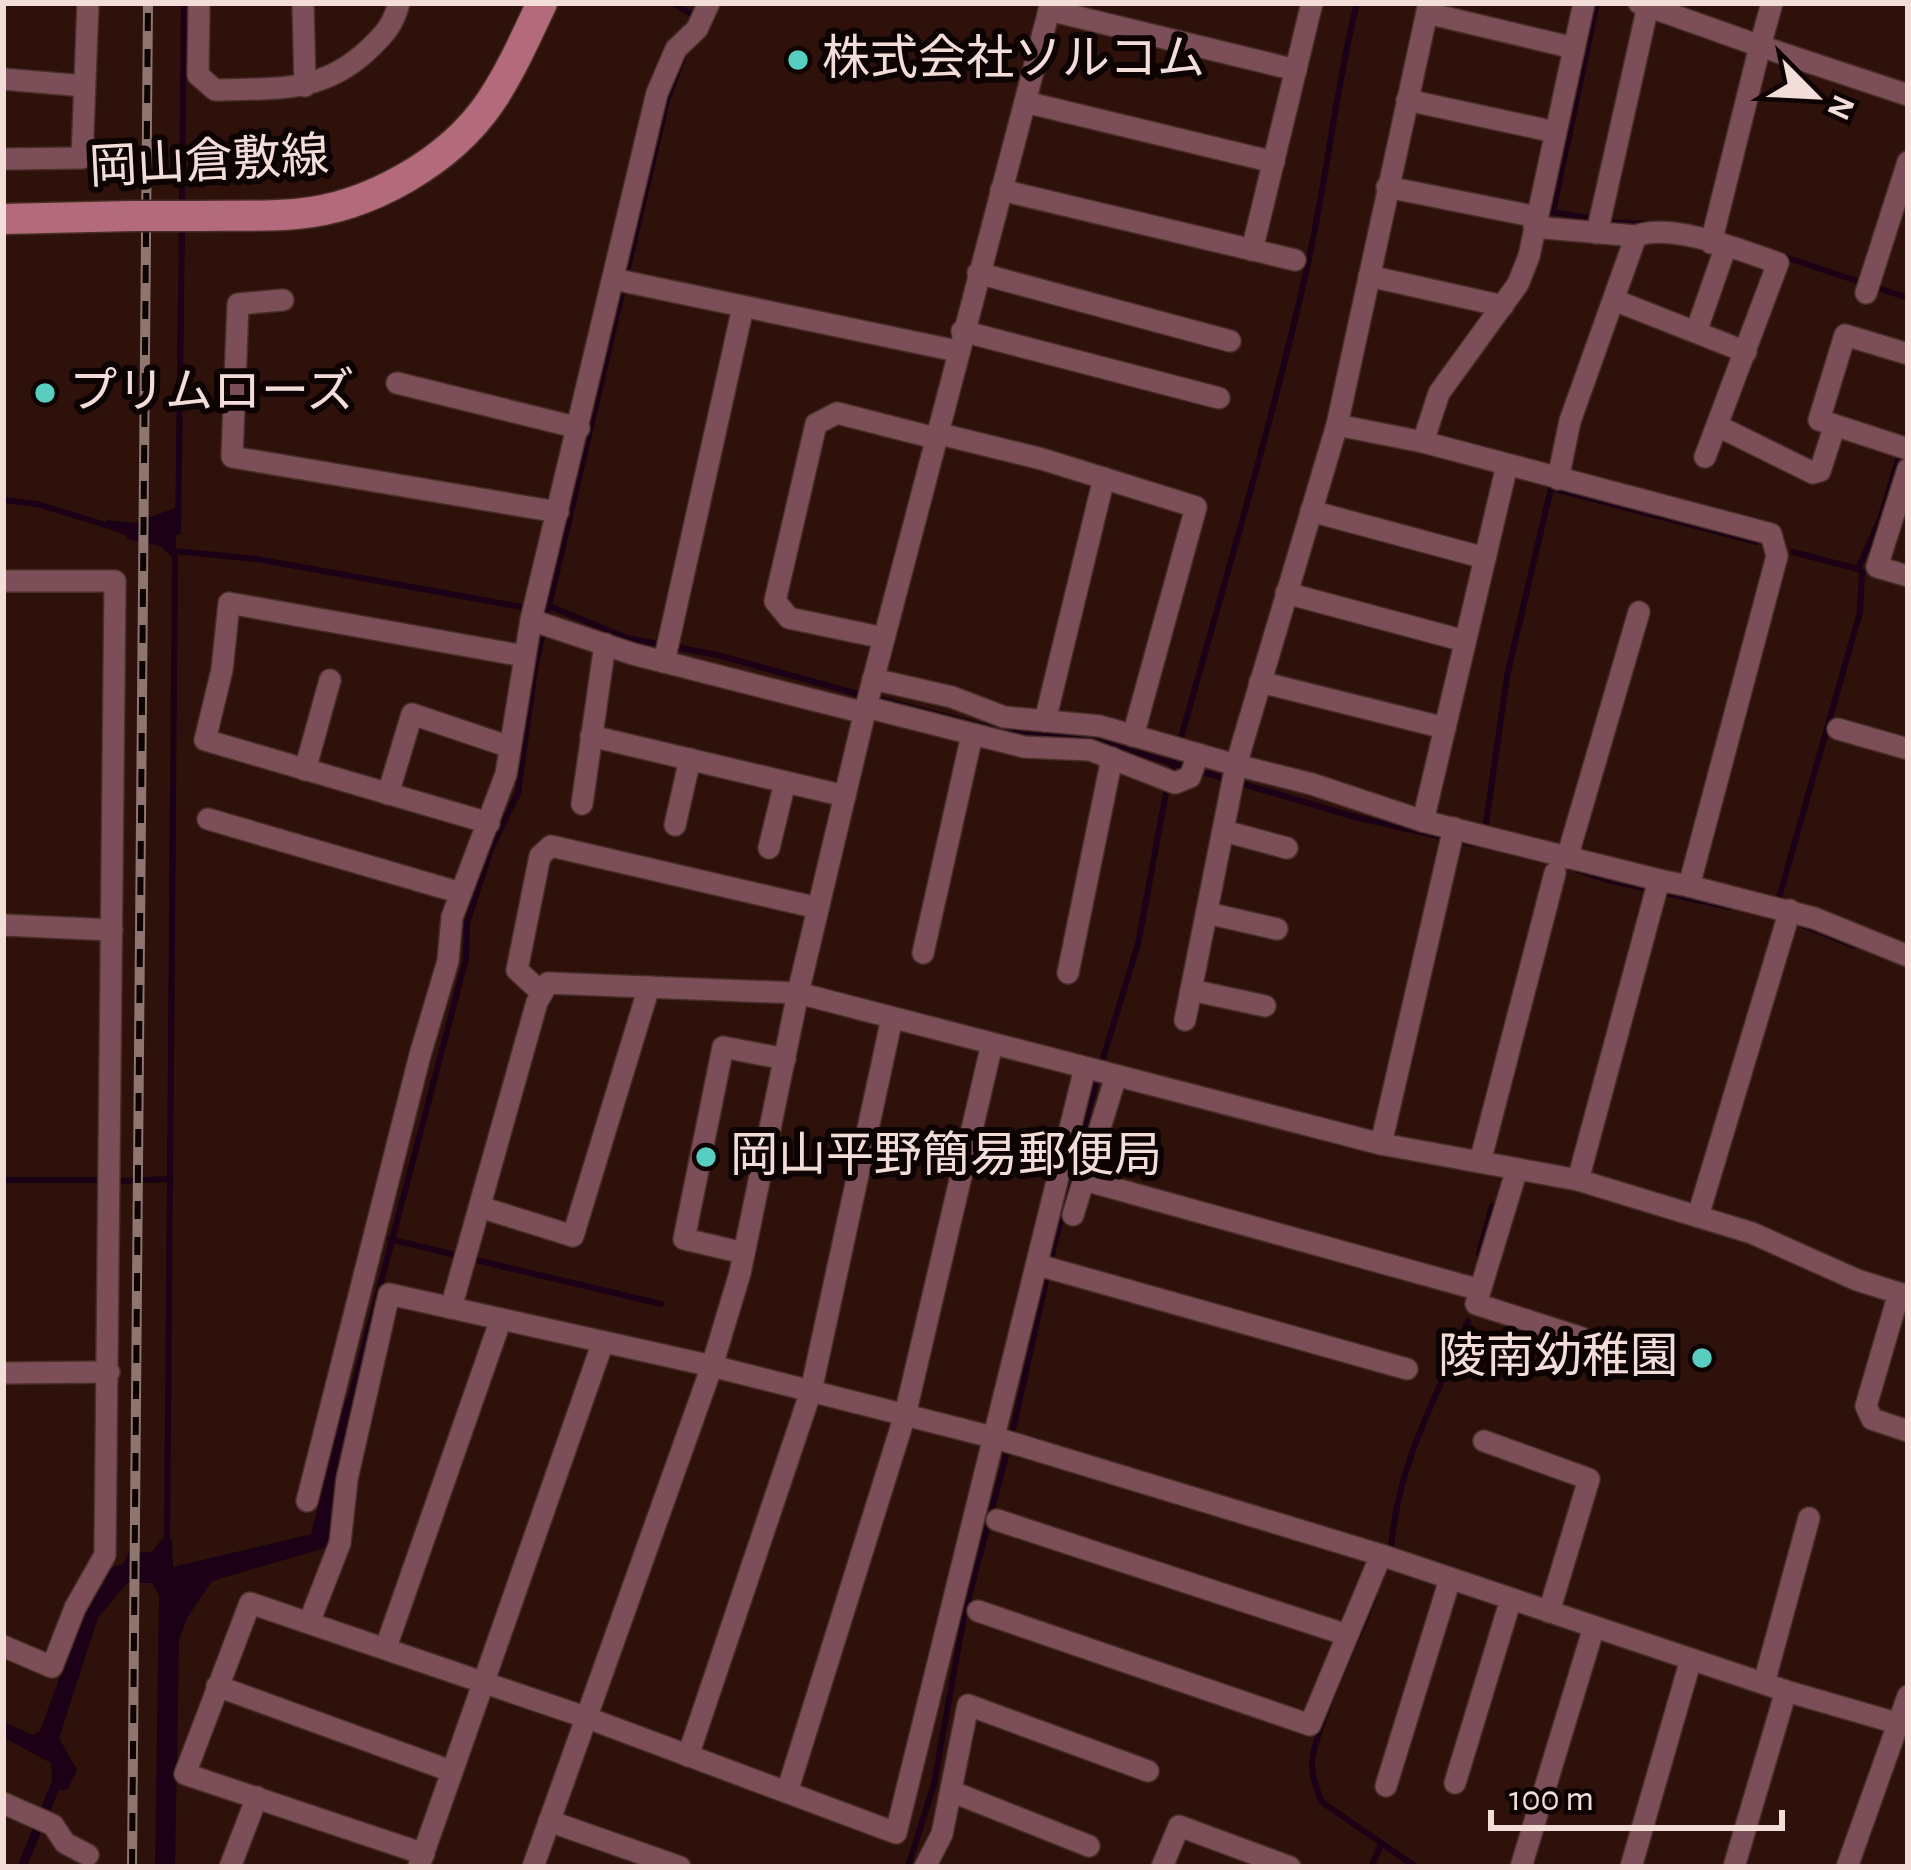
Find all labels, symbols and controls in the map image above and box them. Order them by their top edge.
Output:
place label: 株式会社ソルコム [822,33,1205,84]
north arrow [1755,36,1875,156]
marker: 株式会社ソルコム [785,47,811,73]
text: N [1820,90,1860,124]
street label: 岡山倉敷線 [88,130,330,193]
place label: プリムローズ [69,366,355,417]
marker: プリムローズ [32,380,58,406]
place label: 岡山平野簡易郵便局 [730,1130,1162,1181]
marker: 岡山平野簡易郵便局 [693,1144,719,1170]
place label: 陵南幼稚園 [1438,1331,1678,1382]
marker: 陵南幼稚園 [1689,1345,1715,1371]
scale bar [1491,1756,1782,1830]
text: 100 m [1509,1781,1594,1817]

